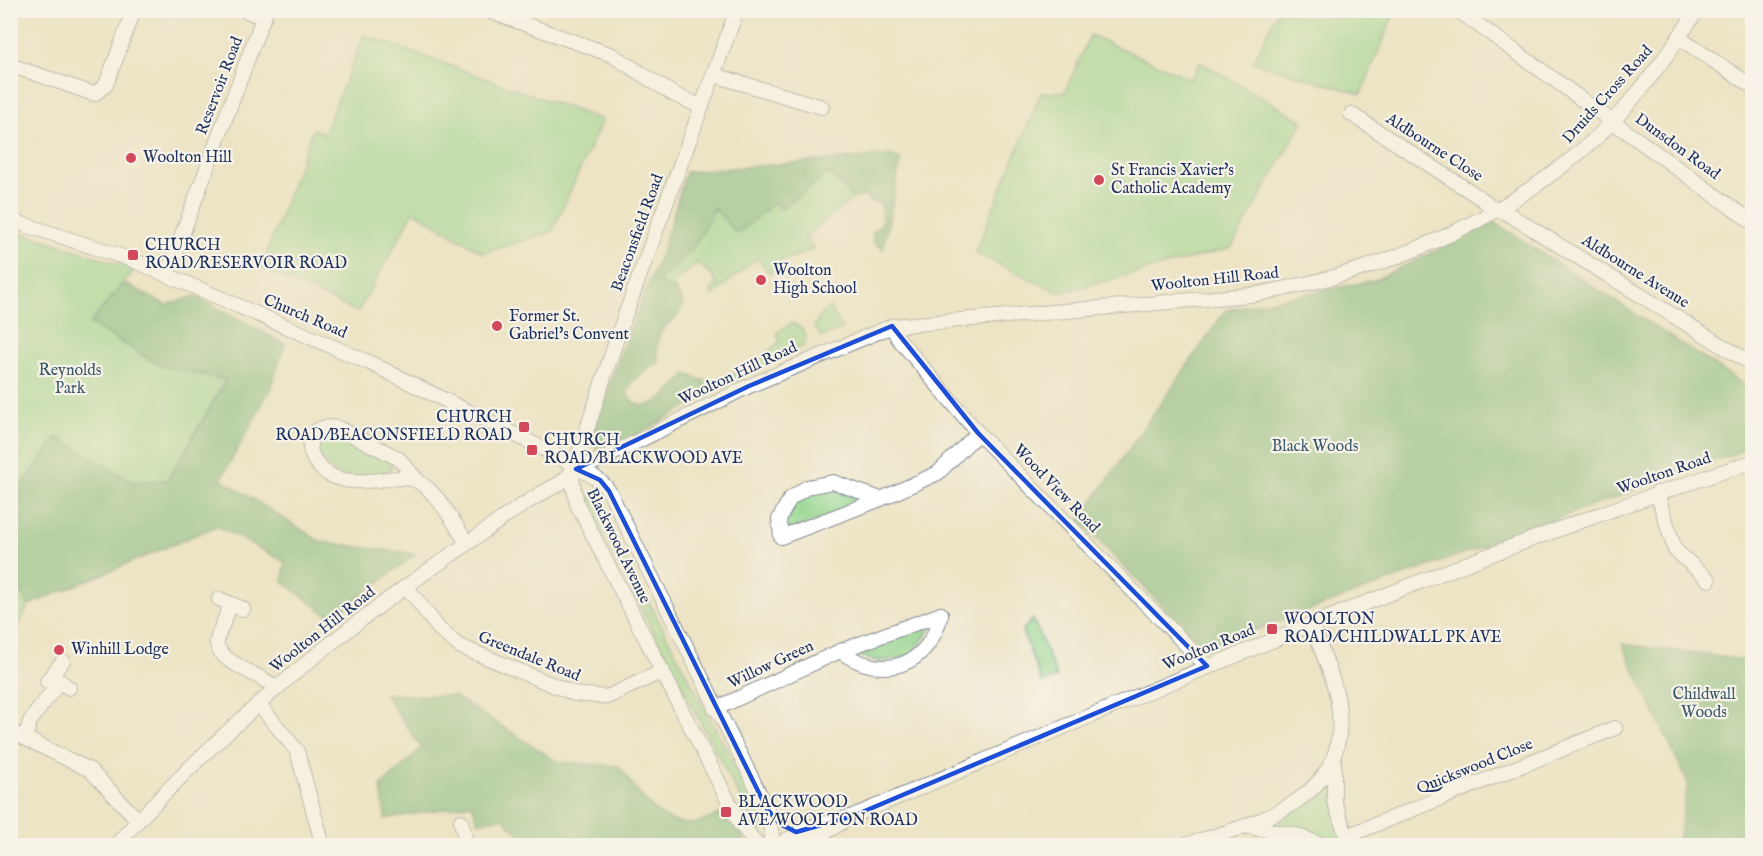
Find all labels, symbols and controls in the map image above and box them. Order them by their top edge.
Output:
street label: Reservoir Road [192,34,248,138]
street label: Druids Cross Road [1559,41,1658,148]
street label: Aldbourne Close [1381,109,1486,187]
street label: Dunsdon Road [1630,109,1724,185]
place label: Woolton Hill [143,148,232,168]
marker: Woolton Hill [124,151,138,165]
place label: St Francis Xavier's Catholic Academy [1111,161,1234,199]
street label: Beaconsfield Road [607,171,669,294]
marker: St Francis Xavier's Catholic Academy [1092,173,1106,187]
street label: Aldbourne Avenue [1577,230,1693,313]
place label: CHURCH ROAD/RESERVOIR ROAD [145,236,347,274]
marker: CHURCH ROAD/RESERVOIR ROAD [126,248,140,262]
place label: Woolton High School [773,261,857,299]
street label: Woolton Hill Road [1150,263,1280,297]
marker: Woolton High School [754,273,768,287]
street label: Church Road [260,290,350,344]
place label: Former St. Gabriel's Convent [509,307,630,345]
marker: Former St. Gabriel's Convent [490,319,504,333]
street label: Woolton Hill Road [676,338,801,410]
park label: Reynolds Park [39,361,102,399]
place label: CHURCH ROAD/BEACONSFIELD ROAD [275,408,512,446]
marker: CHURCH ROAD/BEACONSFIELD ROAD [517,420,531,434]
place label: CHURCH ROAD/BLACKWOOD AVE [544,431,743,469]
park label: Black Woods [1272,437,1359,457]
street label: Wood View Road [1009,440,1104,538]
marker: CHURCH ROAD/BLACKWOOD AVE [525,443,539,457]
street label: Woolton Road [1614,448,1714,499]
street label: Blackwood Avenue [581,485,655,607]
street label: Woolton Hill Road [266,582,380,677]
place label: WOOLTON ROAD/CHILDWALL PK AVE [1284,610,1502,648]
street label: Woolton Road [1160,620,1259,676]
marker: WOOLTON ROAD/CHILDWALL PK AVE [1265,622,1279,636]
street label: Greendale Road [475,627,584,687]
street label: Willow Green [725,636,818,694]
place label: Winhill Lodge [71,640,169,660]
marker: Winhill Lodge [52,643,66,657]
park label: Childwall Woods [1672,685,1736,723]
street label: Quickswood Close [1414,735,1536,799]
place label: BLACKWOOD AVE/WOOLTON ROAD [737,793,918,831]
marker: BLACKWOOD AVE/WOOLTON ROAD [719,805,733,819]

